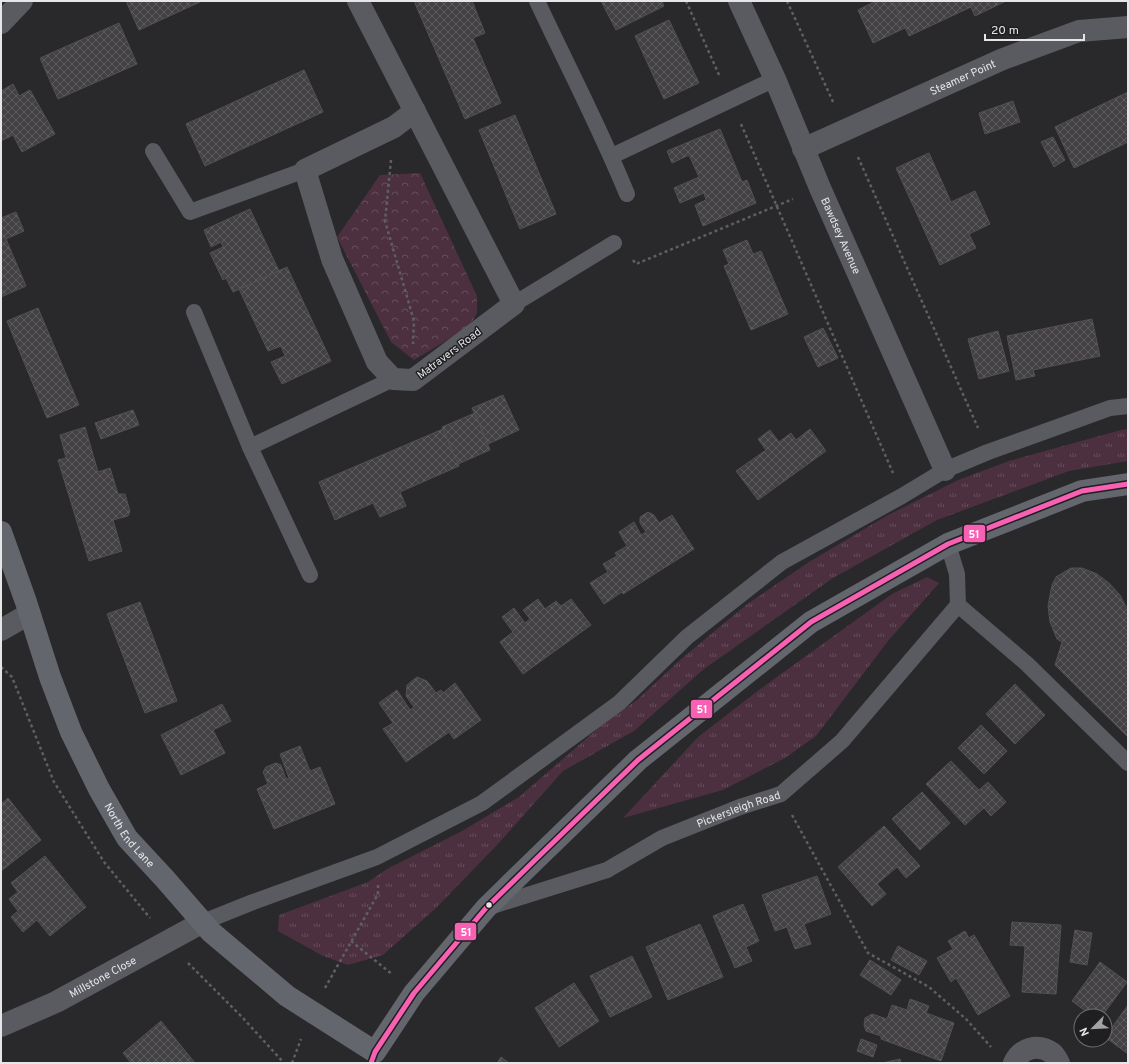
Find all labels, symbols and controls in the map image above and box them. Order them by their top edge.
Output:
scale bar [985,16,1084,42]
text: 20 m [991,23,1019,39]
street label: Steamer Point [928,57,998,99]
street label: Bawdsey Avenue [817,196,863,277]
street label: Matravers Road [415,325,484,382]
line badge: 51 [963,524,986,543]
text: 51 [968,528,980,542]
line badge: 51 [690,699,713,719]
text: 51 [696,703,708,717]
street label: Pickersleigh Road [695,789,782,832]
street label: North End Lane [100,801,157,871]
unlabelled marker [484,900,494,910]
line badge: 51 [454,922,477,941]
text: 51 [460,926,472,940]
street label: Millstone Close [67,954,139,1002]
north arrow [1073,1008,1113,1048]
text: N [1077,1025,1093,1038]

